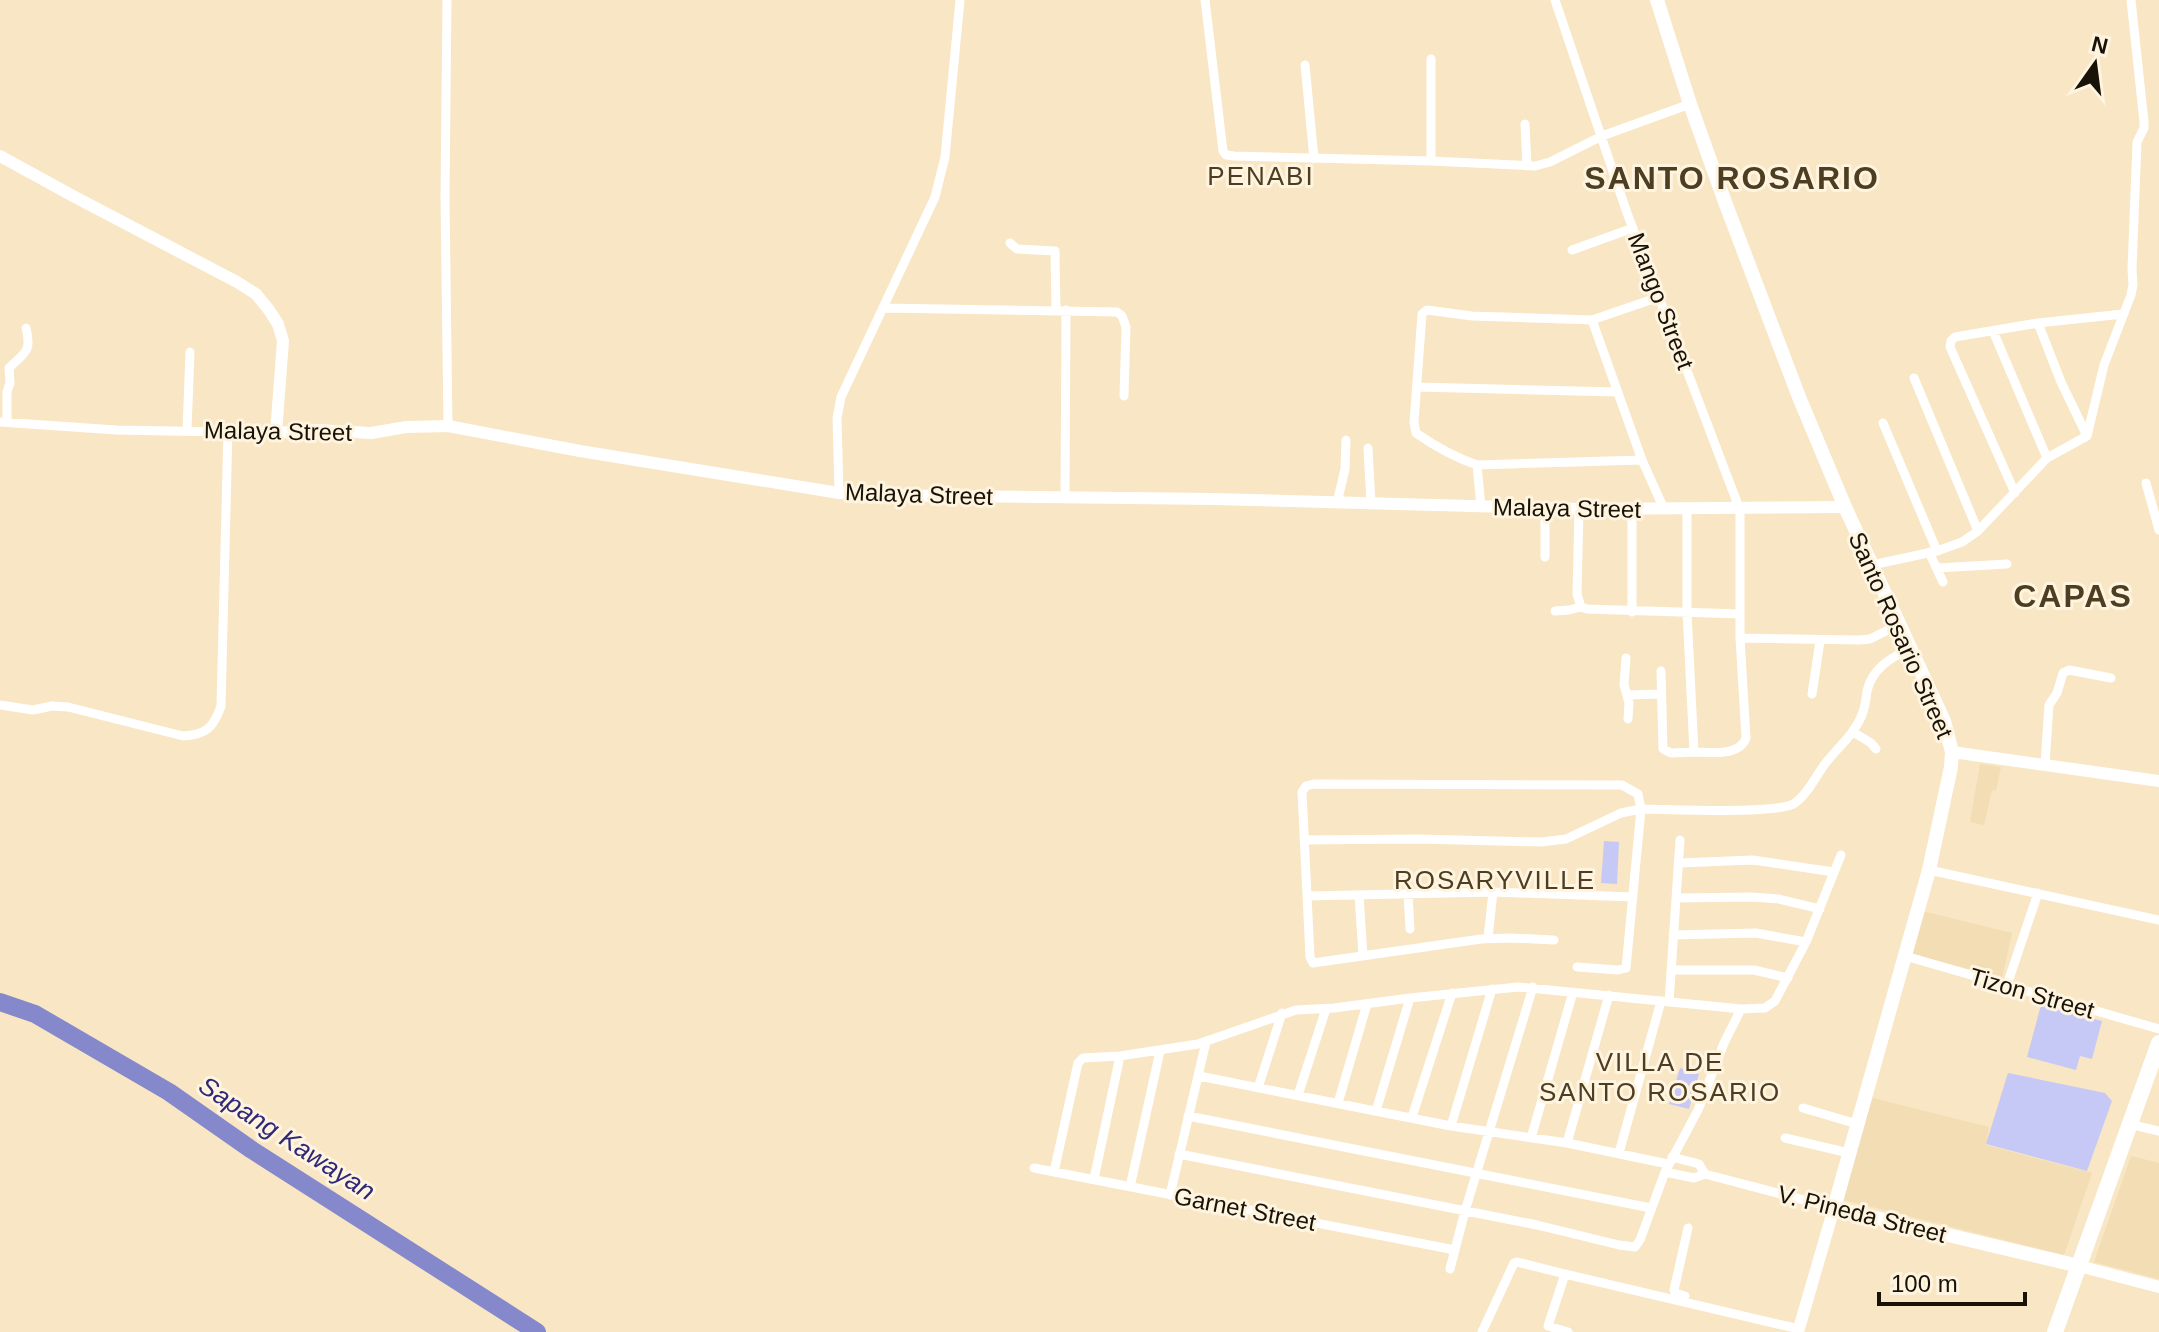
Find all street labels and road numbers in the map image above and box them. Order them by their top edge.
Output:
street label: Mango Street [1623,229,1700,373]
street label: Malaya Street [204,416,353,446]
street label: Malaya Street [845,478,994,510]
street label: Malaya Street [1493,493,1642,523]
street label: Santo Rosario Street [1843,528,1959,743]
street label: Tizon Street [1967,962,2098,1024]
street label: V. Pineda Street [1775,1180,1949,1248]
street label: Garnet Street [1172,1182,1319,1236]

